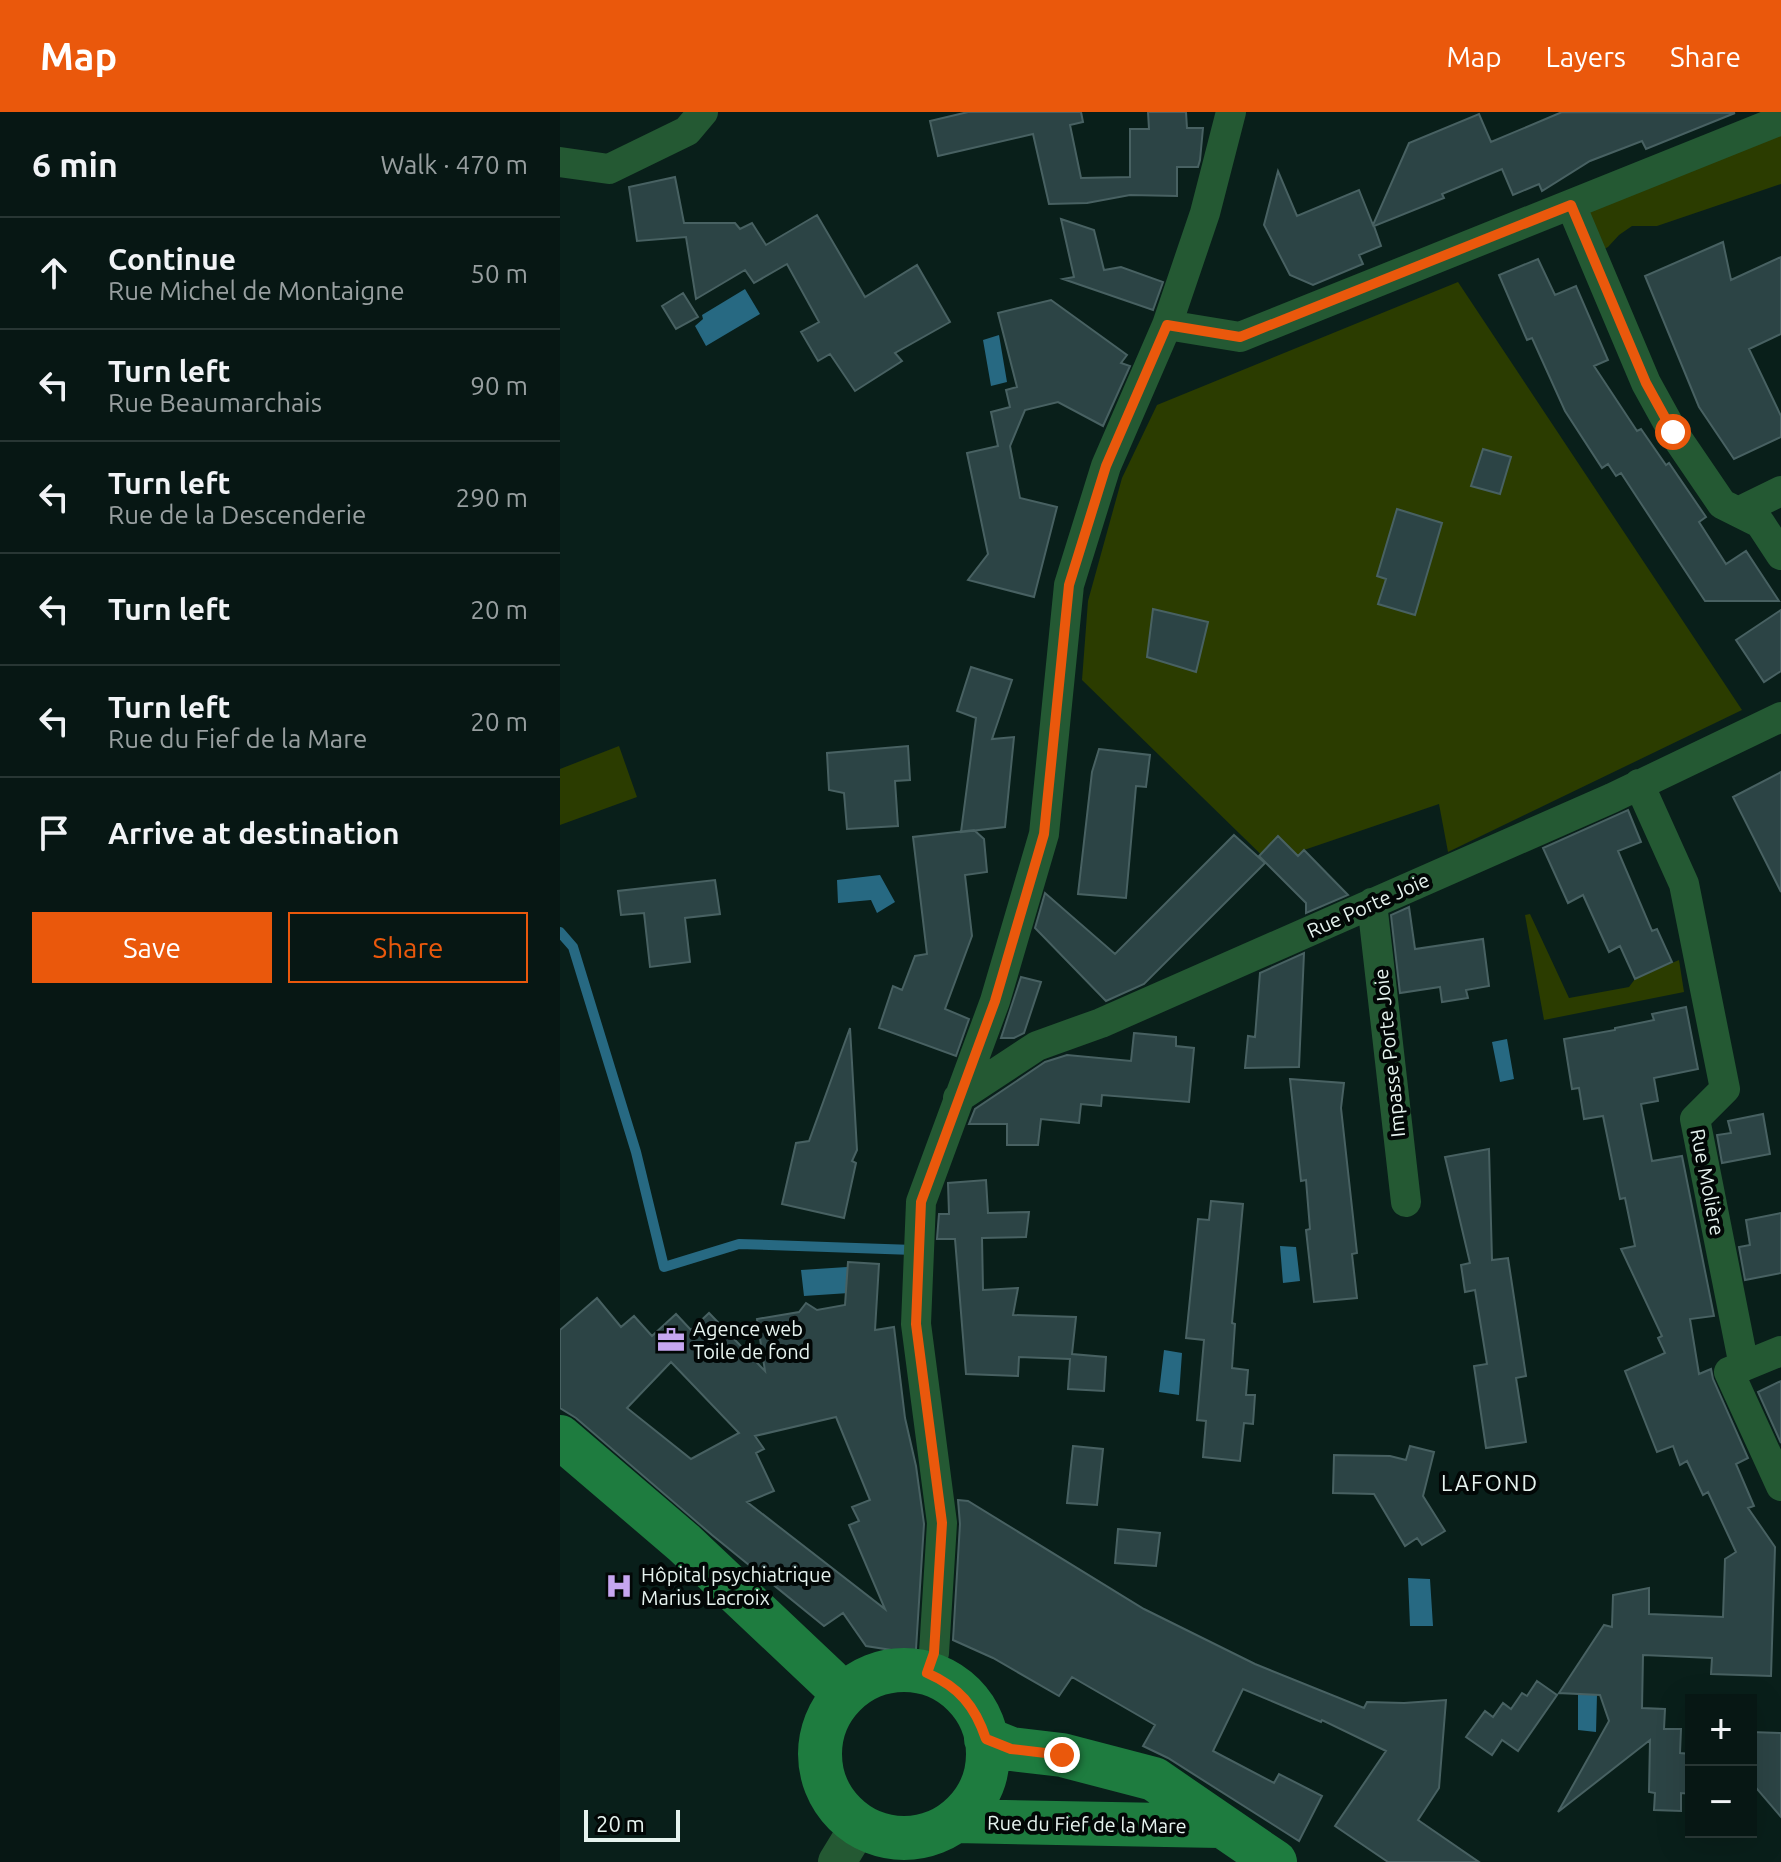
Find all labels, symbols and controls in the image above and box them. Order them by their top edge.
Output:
text: Map [40,35,117,77]
text: Map [1446,41,1502,72]
text: Layers [1546,41,1626,72]
text: Share [1670,41,1741,72]
text: 6 min [32,145,118,183]
text: Walk · 470 m [380,150,528,179]
text: Continue [108,242,236,276]
icon: ahead [32,251,76,295]
text: 50 m [470,259,528,288]
text: Rue Michel de Montaigne [108,276,404,305]
text: Turn left [108,354,230,388]
icon: left [32,363,76,407]
text: 90 m [470,371,528,400]
text: Rue Beaumarchais [108,388,322,417]
route start [1655,414,1691,450]
text: Turn left [108,466,230,500]
icon: left [32,475,76,519]
text: 290 m [456,483,528,512]
text: Rue de la Descenderie [108,500,366,529]
icon: left [32,587,76,631]
text: Turn left [108,592,230,626]
text: 20 m [470,595,528,624]
text: Turn left [108,690,230,724]
icon: left [32,699,76,743]
text: 20 m [470,707,528,736]
text: Rue du Fief de la Mare [108,724,367,753]
icon: arrive [32,811,76,855]
text: Arrive at destination [108,816,400,850]
street label: Rue Porte Joie [1303,868,1433,942]
button: Save [32,912,272,983]
button: Share [288,912,528,983]
street label: Impasse Porte Joie [1369,968,1409,1138]
street label: Rue Molière [1686,1127,1730,1237]
place label: Agence web Toile de fond [693,1317,810,1363]
office icon: Agence web Toile de fond [656,1325,686,1355]
district label: LAFOND [1441,1470,1539,1495]
place label: Hôpital psychiatrique Marius Lacroix [641,1563,831,1609]
hospital icon: Hôpital psychiatrique Marius Lacroix [604,1571,634,1601]
map controls [1685,1694,1757,1838]
button: + [1685,1694,1757,1766]
route end [1044,1737,1080,1773]
button: − [1685,1766,1757,1838]
scale bar [584,1806,680,1842]
text: 20 m [596,1811,645,1836]
street label: Rue du Fief de la Mare [987,1811,1187,1837]

